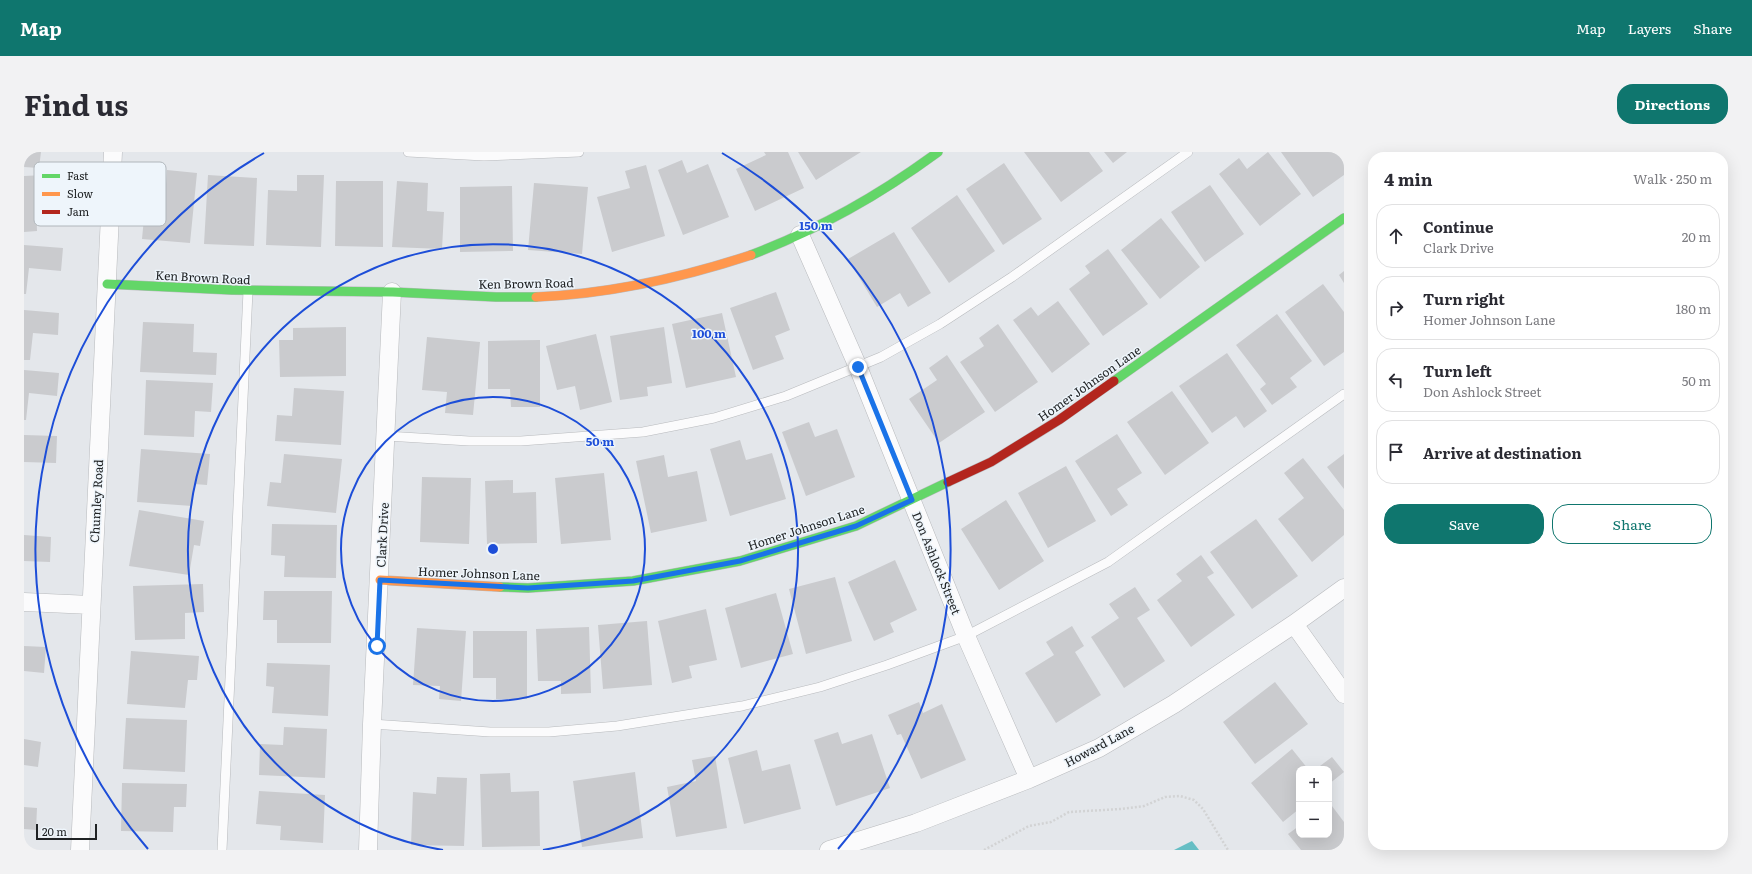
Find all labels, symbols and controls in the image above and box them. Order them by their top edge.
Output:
text: Map [20,14,62,42]
text: Map [1576,18,1606,38]
text: Layers [1628,18,1671,38]
text: Share [1693,18,1732,38]
text: Find us [24,83,128,125]
button: Directions [1617,84,1728,124]
legend [34,162,166,226]
text: 4 min [1384,166,1433,191]
text: Fast [67,167,89,183]
text: Walk · 250 m [1633,169,1712,188]
text: Slow [67,185,93,201]
text: Jam [67,203,90,219]
text: Continue [1423,215,1493,238]
text: 150 m [799,216,833,234]
icon: ahead [1385,225,1407,247]
text: 20 m [1682,227,1711,246]
text: Clark Drive [1423,238,1494,257]
street label: Ken Brown Road [155,266,252,289]
street label: Ken Brown Road [478,273,575,293]
text: Turn right [1423,287,1505,310]
icon: right [1385,297,1407,319]
text: 180 m [1676,299,1711,318]
text: Homer Johnson Lane [1423,310,1555,329]
text: 100 m [692,324,726,342]
street label: Homer Johnson Lane [1034,341,1144,425]
route end [849,358,867,376]
text: Turn left [1423,359,1492,382]
icon: left [1385,369,1407,391]
text: 50 m [1682,371,1711,390]
text: Don Ashlock Street [1423,382,1542,401]
text: 50 m [586,432,614,450]
icon: arrive [1385,441,1407,463]
text: Arrive at destination [1423,441,1582,464]
street label: Chumley Road [85,458,107,543]
street label: Homer Johnson Lane [745,500,867,554]
street label: Clark Drive [371,502,393,568]
button: Save [1384,504,1544,544]
button: Share [1552,504,1712,544]
street label: Don Ashlock Street [908,509,966,617]
centre of rings [486,542,500,556]
street label: Homer Johnson Lane [418,562,540,584]
route start [368,637,386,655]
street label: Howard Lane [1061,719,1137,771]
map controls [1296,766,1332,838]
button: + [1296,766,1332,802]
button: − [1296,802,1332,838]
scale bar [36,822,97,841]
text: 20 m [42,823,67,839]

